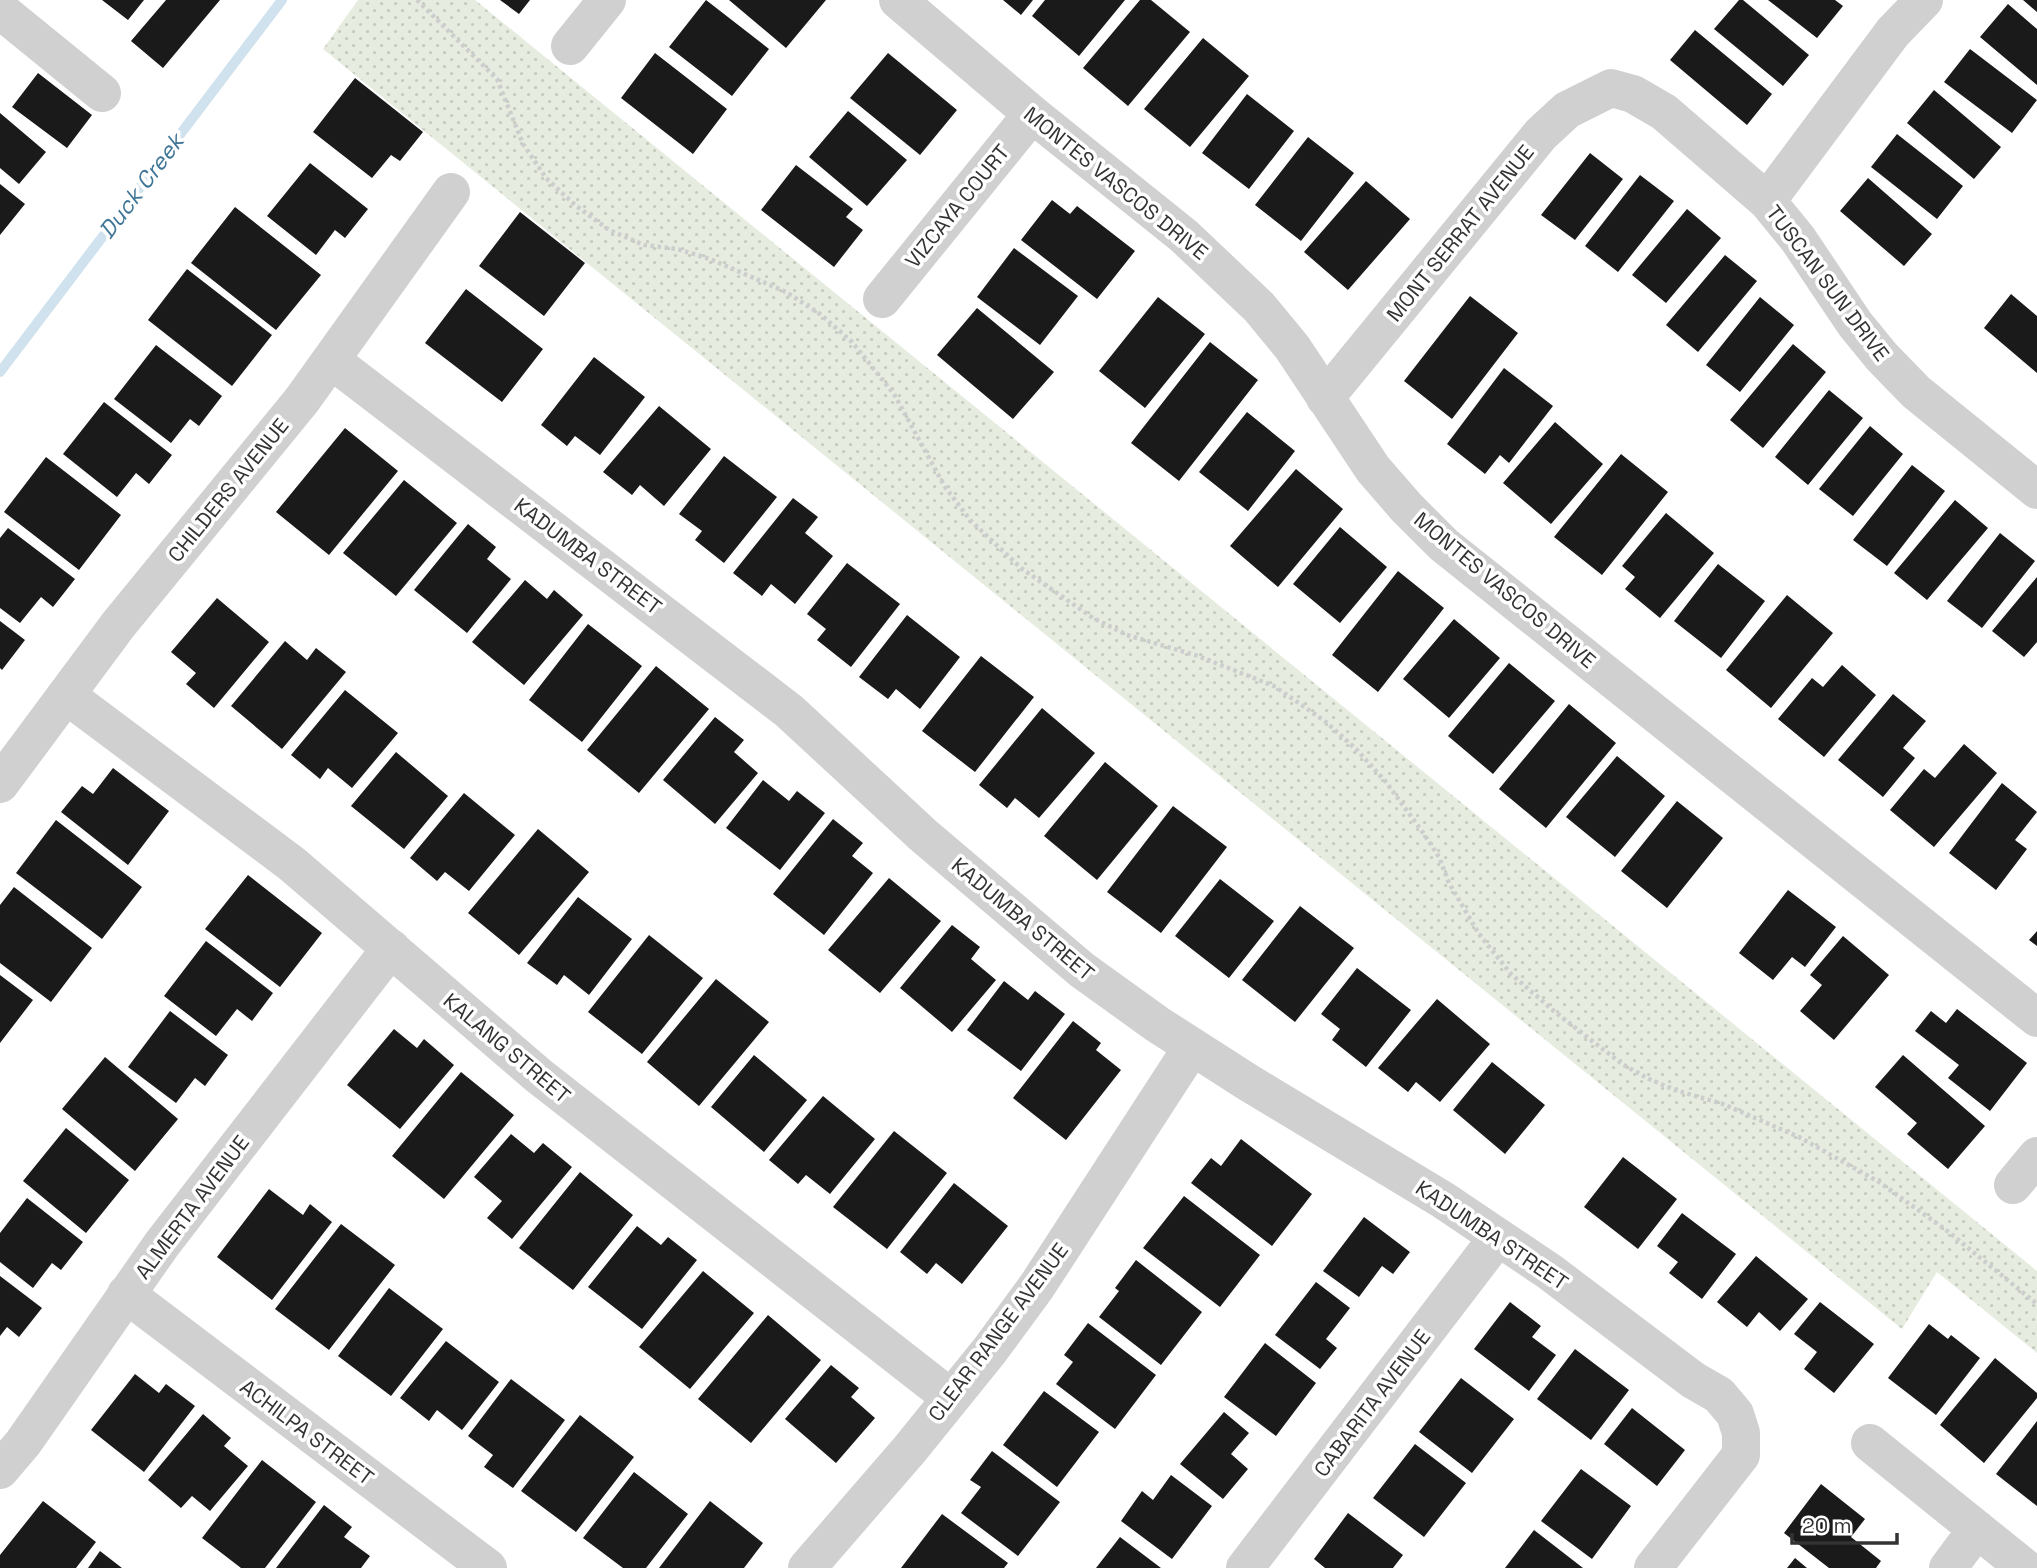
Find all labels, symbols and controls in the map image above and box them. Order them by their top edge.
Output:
street label: MONTES VASCOS DRIVE [1018,100,1214,266]
water label: Duck Creek [92,125,192,245]
street label: VIZCAYA COURT [899,139,1015,273]
street label: MONT SERRAT AVENUE [1380,139,1540,327]
street label: TUSCAN SUN DRIVE [1761,200,1895,366]
street label: CHILDERS AVENUE [162,413,294,567]
street label: KADUMBA STREET [509,492,667,620]
street label: MONTES VASCOS DRIVE [1409,506,1601,674]
street label: KADUMBA STREET [946,851,1100,987]
street label: KALANG STREET [438,987,576,1109]
street label: ALMERTA AVENUE [129,1130,255,1284]
street label: KADUMBA STREET [1411,1174,1573,1296]
street label: CLEAR RANGE AVENUE [922,1237,1074,1427]
street label: CABARITA AVENUE [1308,1324,1436,1482]
street label: ACHILPA STREET [235,1373,379,1491]
scale bar [1792,1502,1897,1546]
text: 20 m [1802,1512,1852,1539]

